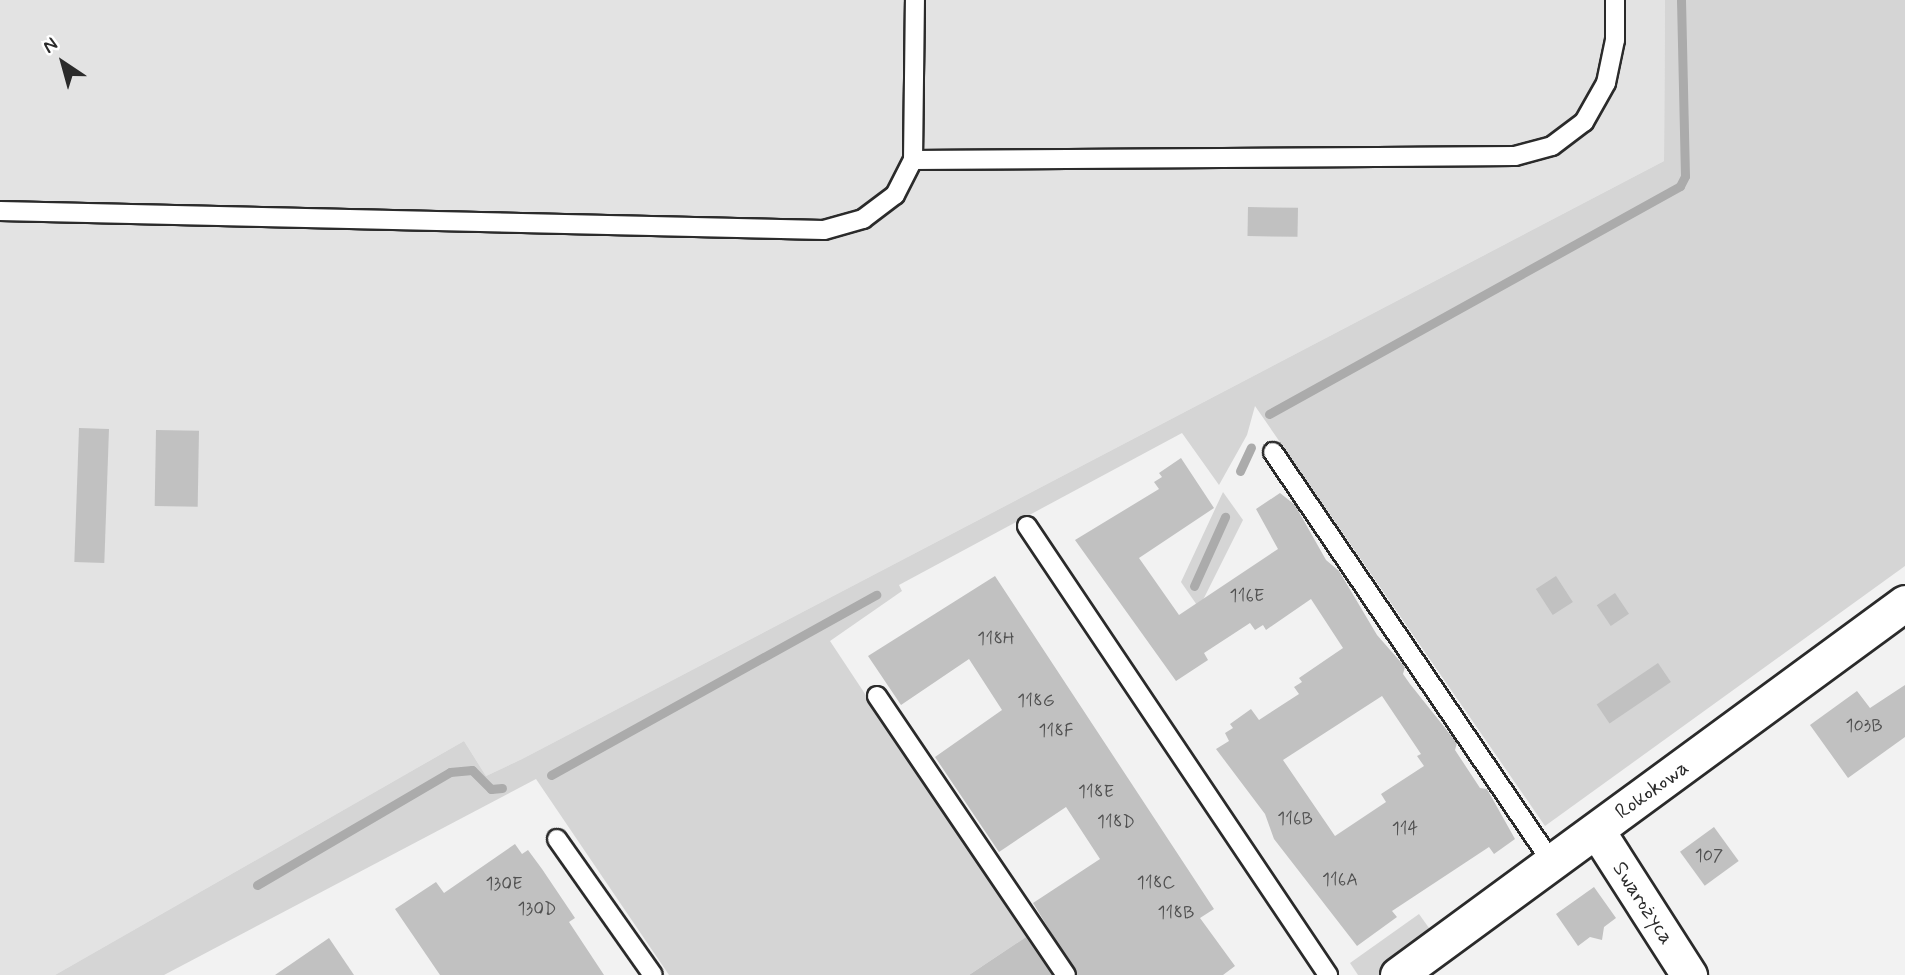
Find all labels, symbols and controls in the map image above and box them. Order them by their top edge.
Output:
north arrow [28,28,98,98]
text: N [38,32,63,59]
house number: 116E [1230,585,1264,607]
house number: 118H [977,628,1015,650]
house number: 118G [1017,690,1055,712]
house number: 103B [1845,715,1883,737]
house number: 118F [1038,720,1074,742]
street label: Rokokowa [1610,755,1694,825]
house number: 118E [1078,781,1114,803]
house number: 116B [1277,808,1313,830]
house number: 118D [1097,811,1135,833]
house number: 114 [1392,818,1418,840]
house number: 107 [1695,845,1723,867]
street label: Swarożyca [1607,857,1679,949]
house number: 116A [1322,869,1358,891]
house number: 118C [1137,872,1175,894]
house number: 130E [486,873,522,895]
house number: 130D [518,898,556,920]
house number: 118B [1158,902,1194,924]

